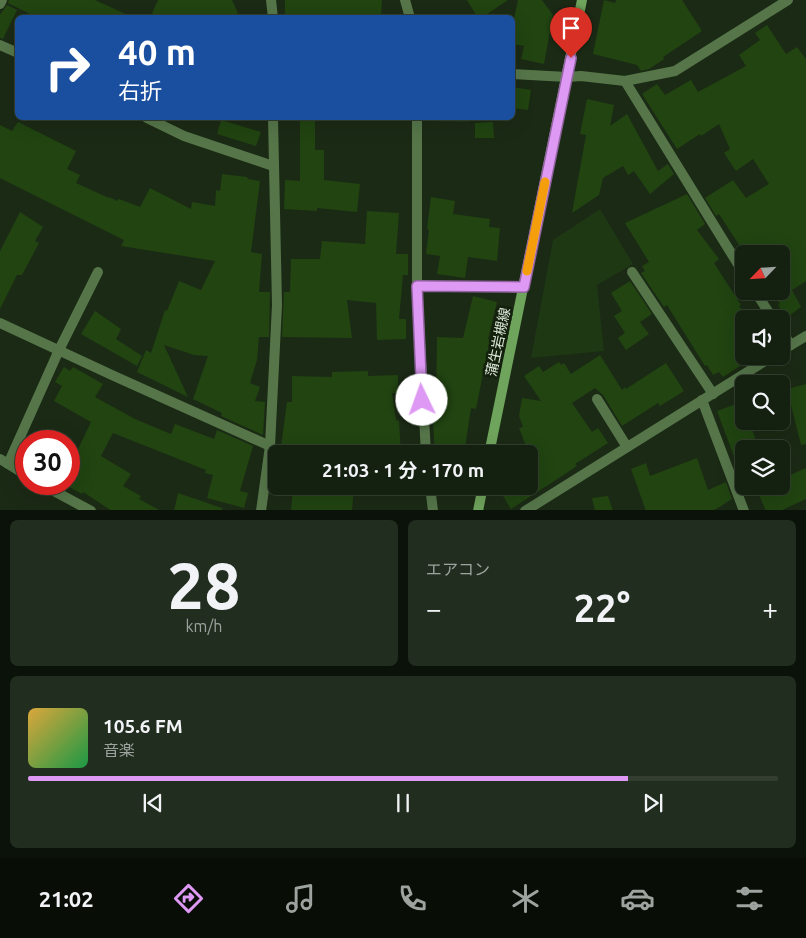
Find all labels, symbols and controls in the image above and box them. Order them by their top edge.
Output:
pin [550,7,592,58]
icon: arrive [557,14,585,42]
text: 40 m [118,32,196,72]
icon: right [35,35,100,100]
text: 右折 [118,78,162,103]
north arrow [735,245,790,300]
map controls [735,245,790,495]
street label: 蒲生岩槻線 [483,306,513,378]
button: sound [735,310,790,365]
position arrow [395,373,447,425]
button: search [735,375,790,430]
speed limit sign: 30 [15,430,80,495]
button: layers [735,440,790,495]
text: 21:03 · 1 分 · 170 m [322,459,484,481]
text: 28 [167,548,241,621]
text: エアコン [426,560,490,578]
text: 22° [574,587,630,629]
text: − [426,593,442,624]
text: + [762,593,778,624]
text: km/h [186,617,222,635]
text: 105.6 FM [103,715,183,737]
text: 音楽 [103,741,135,759]
icon: previous [139,789,167,817]
icon: pause [389,789,417,817]
icon: next [639,789,667,817]
icon: directions [171,881,206,916]
icon: music [283,881,318,916]
icon: phone [395,881,430,916]
icon: climate [508,881,543,916]
icon: car [620,881,655,916]
icon: filters [732,881,767,916]
text: 21:02 [39,886,94,911]

